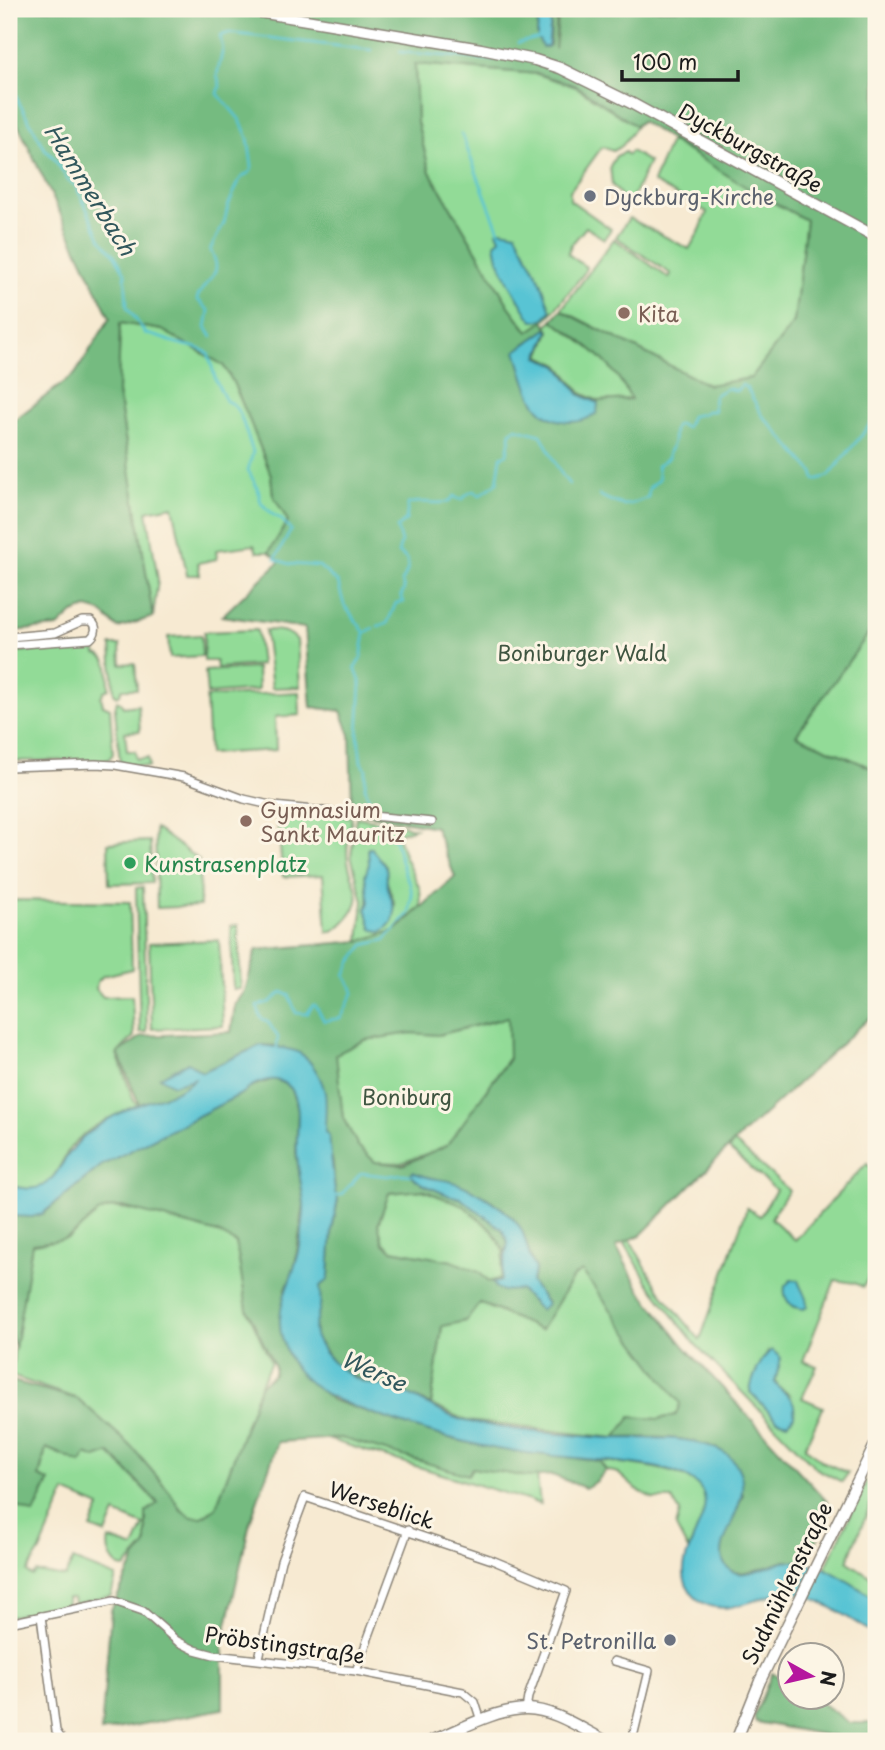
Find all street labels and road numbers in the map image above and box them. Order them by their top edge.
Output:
street label: Dyckburgstraße [673,94,829,200]
street label: Werseblick [325,1472,439,1536]
street label: Sudmühlenstraße [733,1496,839,1670]
street label: Pröbstingstraße [203,1617,367,1671]

